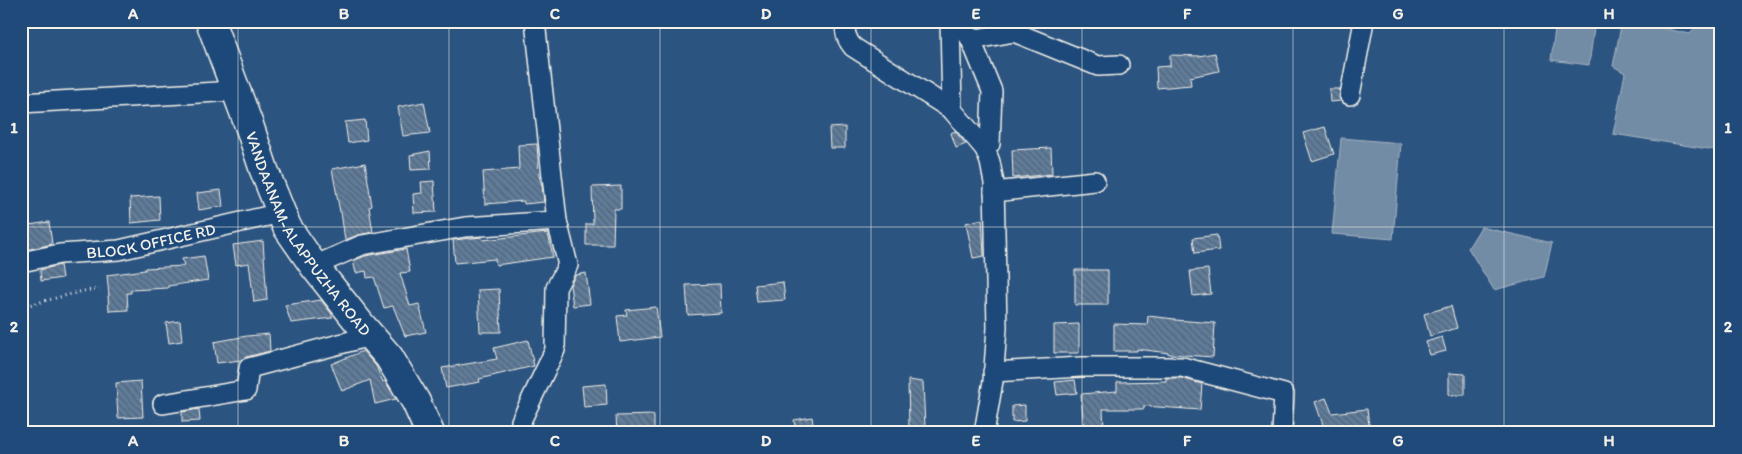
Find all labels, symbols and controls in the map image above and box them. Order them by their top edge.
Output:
text: A [127,4,139,23]
text: B [339,4,350,23]
text: C [550,4,561,23]
text: D [761,4,772,23]
text: E [972,4,981,23]
text: F [1183,4,1192,23]
text: G [1392,4,1404,23]
text: H [1603,4,1615,23]
text: 1 [10,118,18,137]
text: 1 [1724,118,1732,137]
street label: VANDAANAM-ALAPPUZHA ROAD [242,129,375,340]
street label: BLOCK OFFICE RD [86,219,218,262]
text: 2 [10,317,19,336]
text: 2 [1724,317,1733,336]
text: A [127,431,139,450]
text: B [339,431,350,450]
text: C [550,431,561,450]
text: D [761,431,772,450]
text: E [972,431,981,450]
text: F [1183,431,1192,450]
text: G [1392,431,1404,450]
text: H [1603,431,1615,450]

